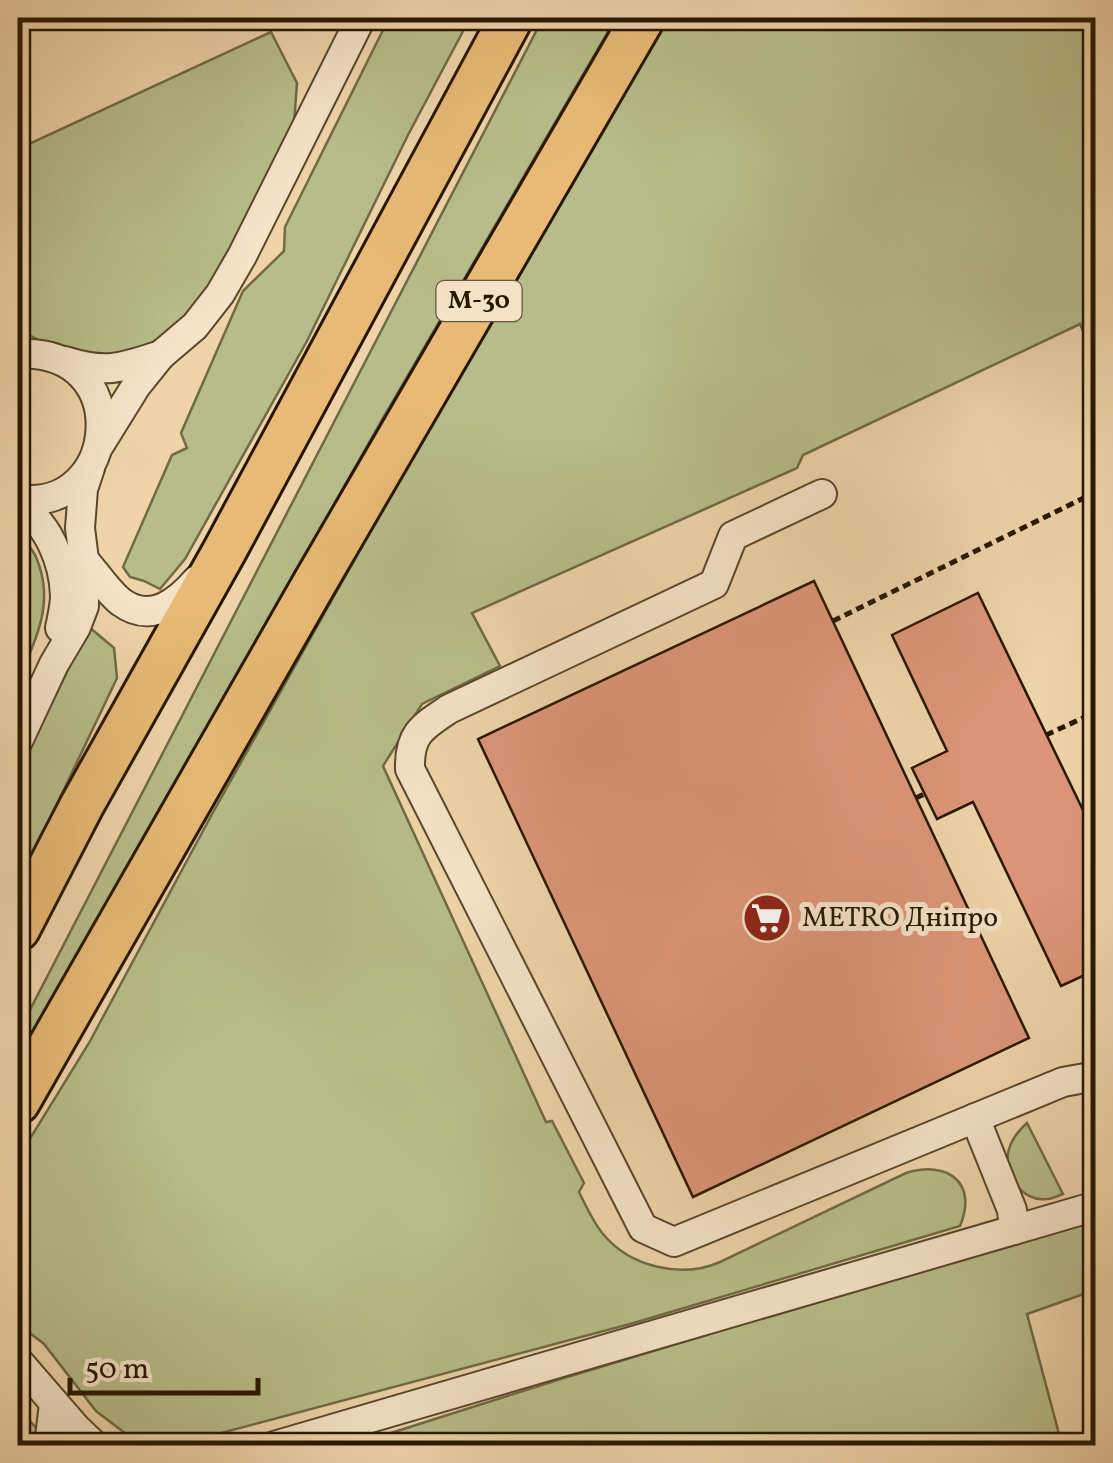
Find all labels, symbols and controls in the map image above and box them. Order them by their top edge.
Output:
road number: М-30 [436,281,522,321]
supermarket icon: METRO Дніпро [741,892,793,944]
place label: METRO Дніпро [802,899,998,938]
scale bar [70,1333,258,1395]
text: 50 m [85,1349,149,1391]

